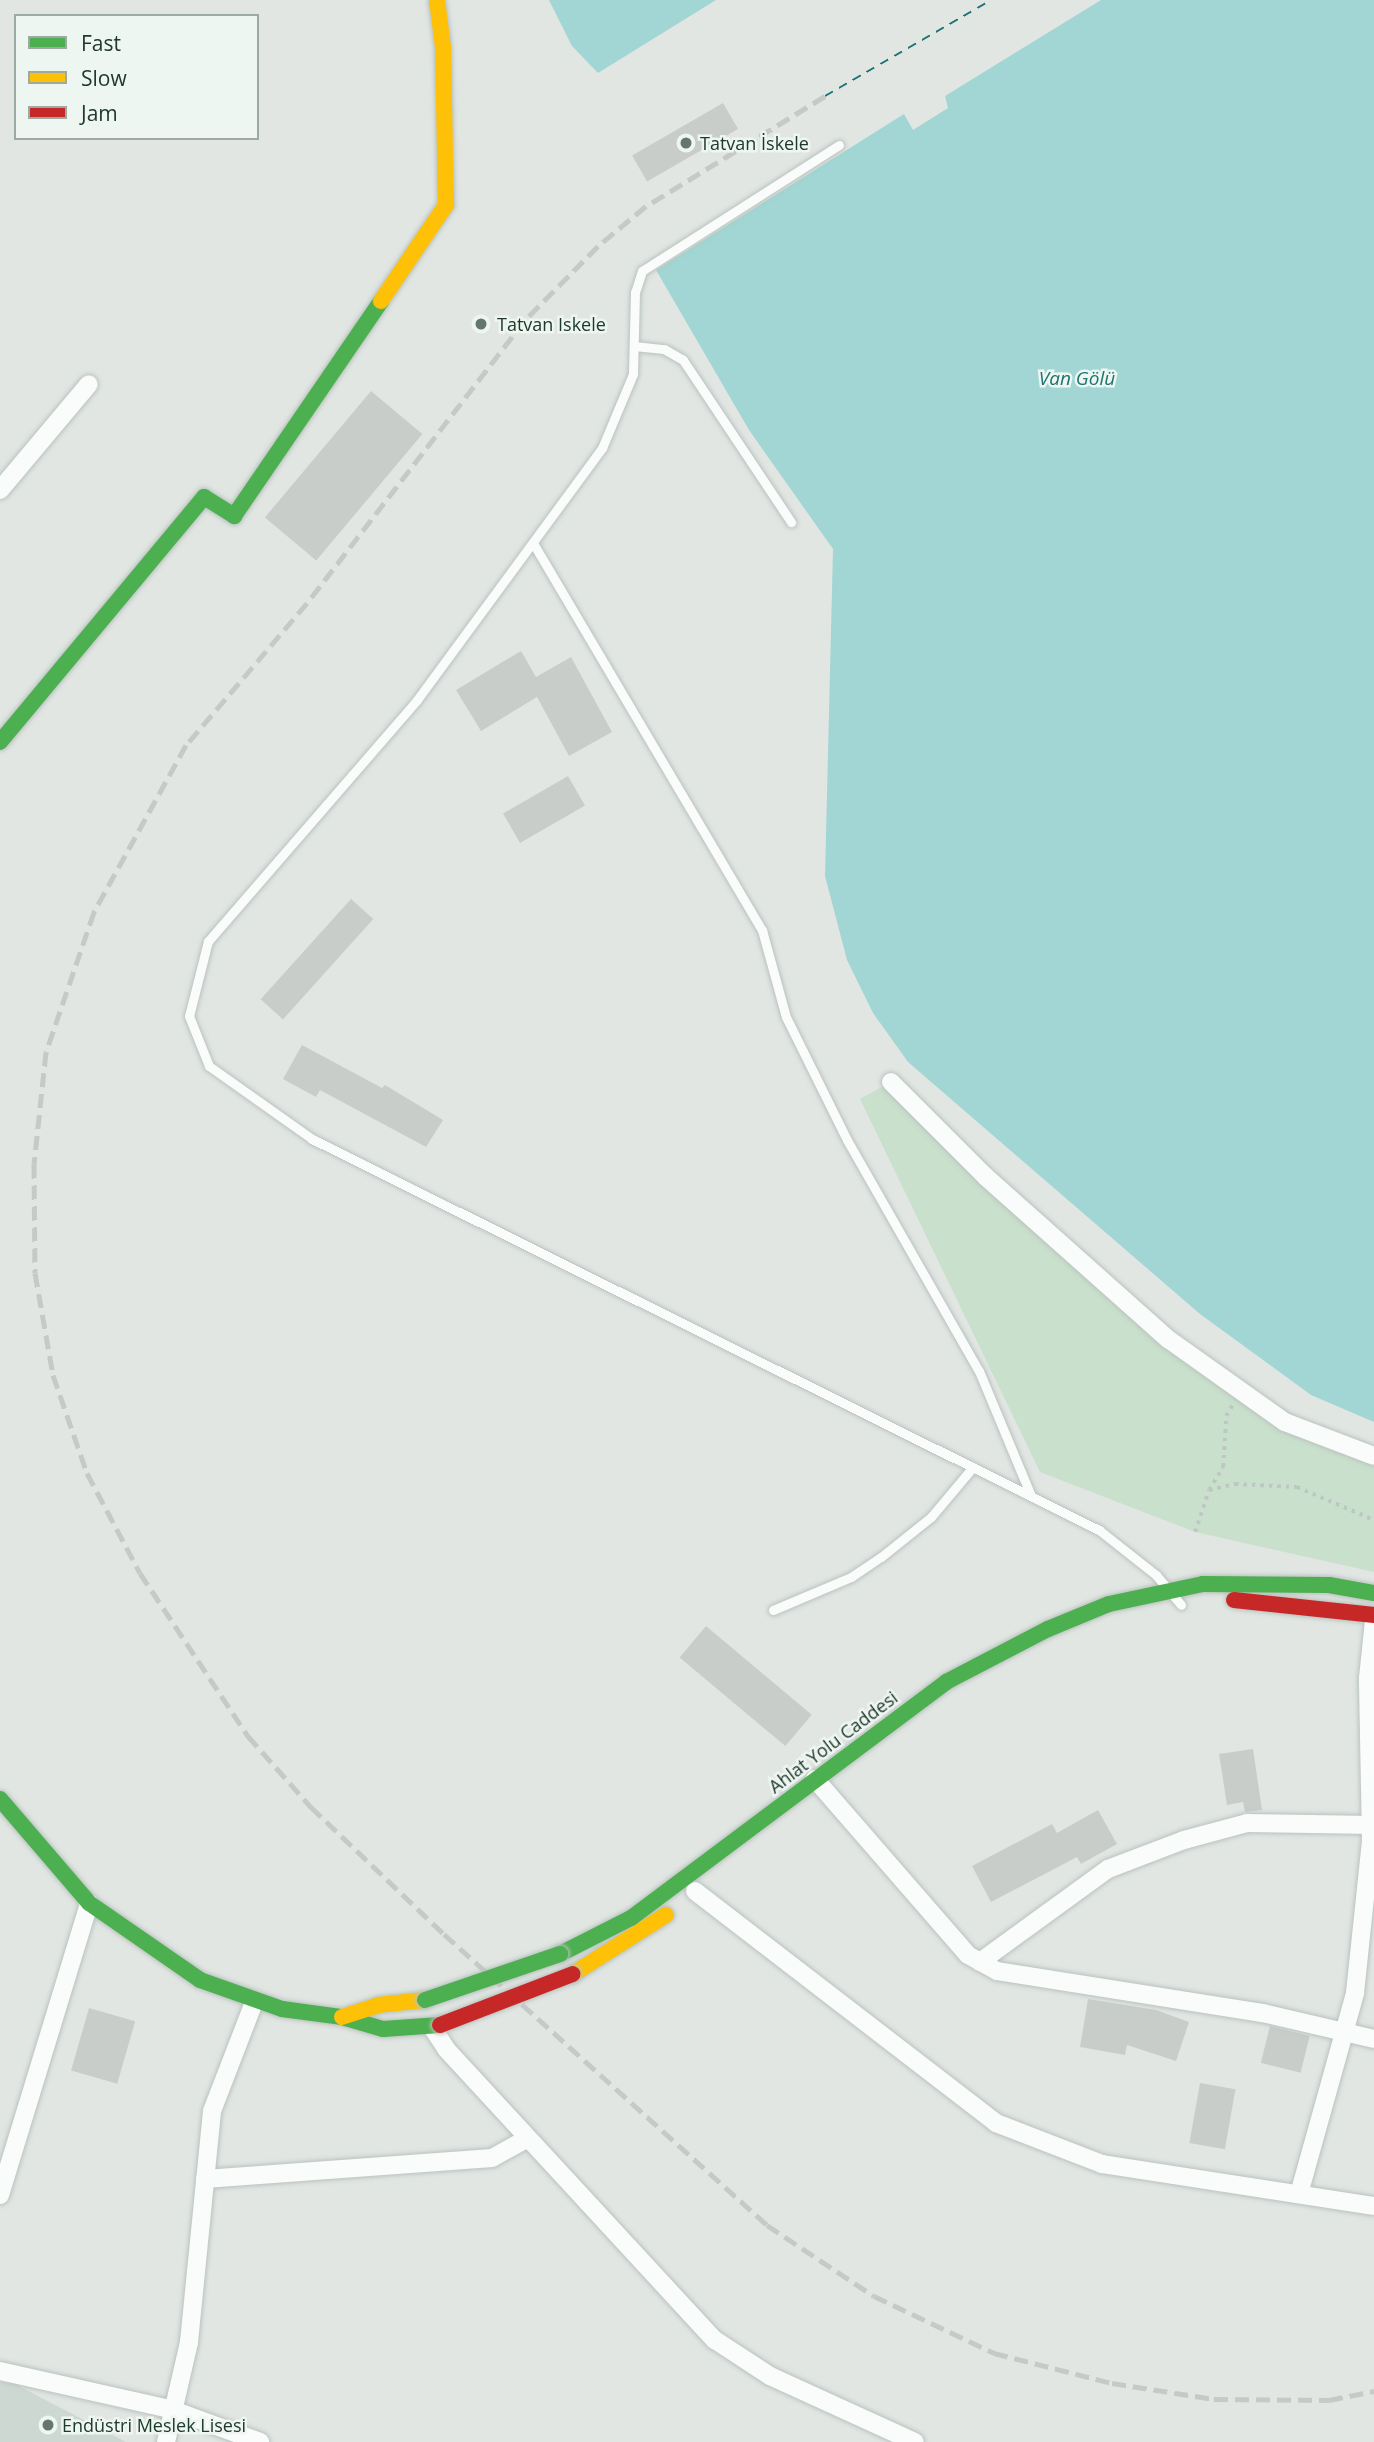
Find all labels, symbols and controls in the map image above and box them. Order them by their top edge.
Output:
legend [14,14,259,140]
text: Fast [81,29,121,57]
text: Slow [81,64,127,92]
text: Jam [81,99,118,127]
place label: Tatvan İskele [700,132,809,154]
marker: Tatvan İskele [678,135,694,151]
place label: Tatvan Iskele [497,313,606,335]
marker: Tatvan Iskele [471,314,491,334]
water label: Van Gölü [1039,368,1115,390]
street label: Ahlat Yolu Caddesi [764,1686,902,1798]
place label: Endüstri Meslek Lisesi [62,2414,246,2436]
marker: Endüstri Meslek Lisesi [40,2417,56,2433]

